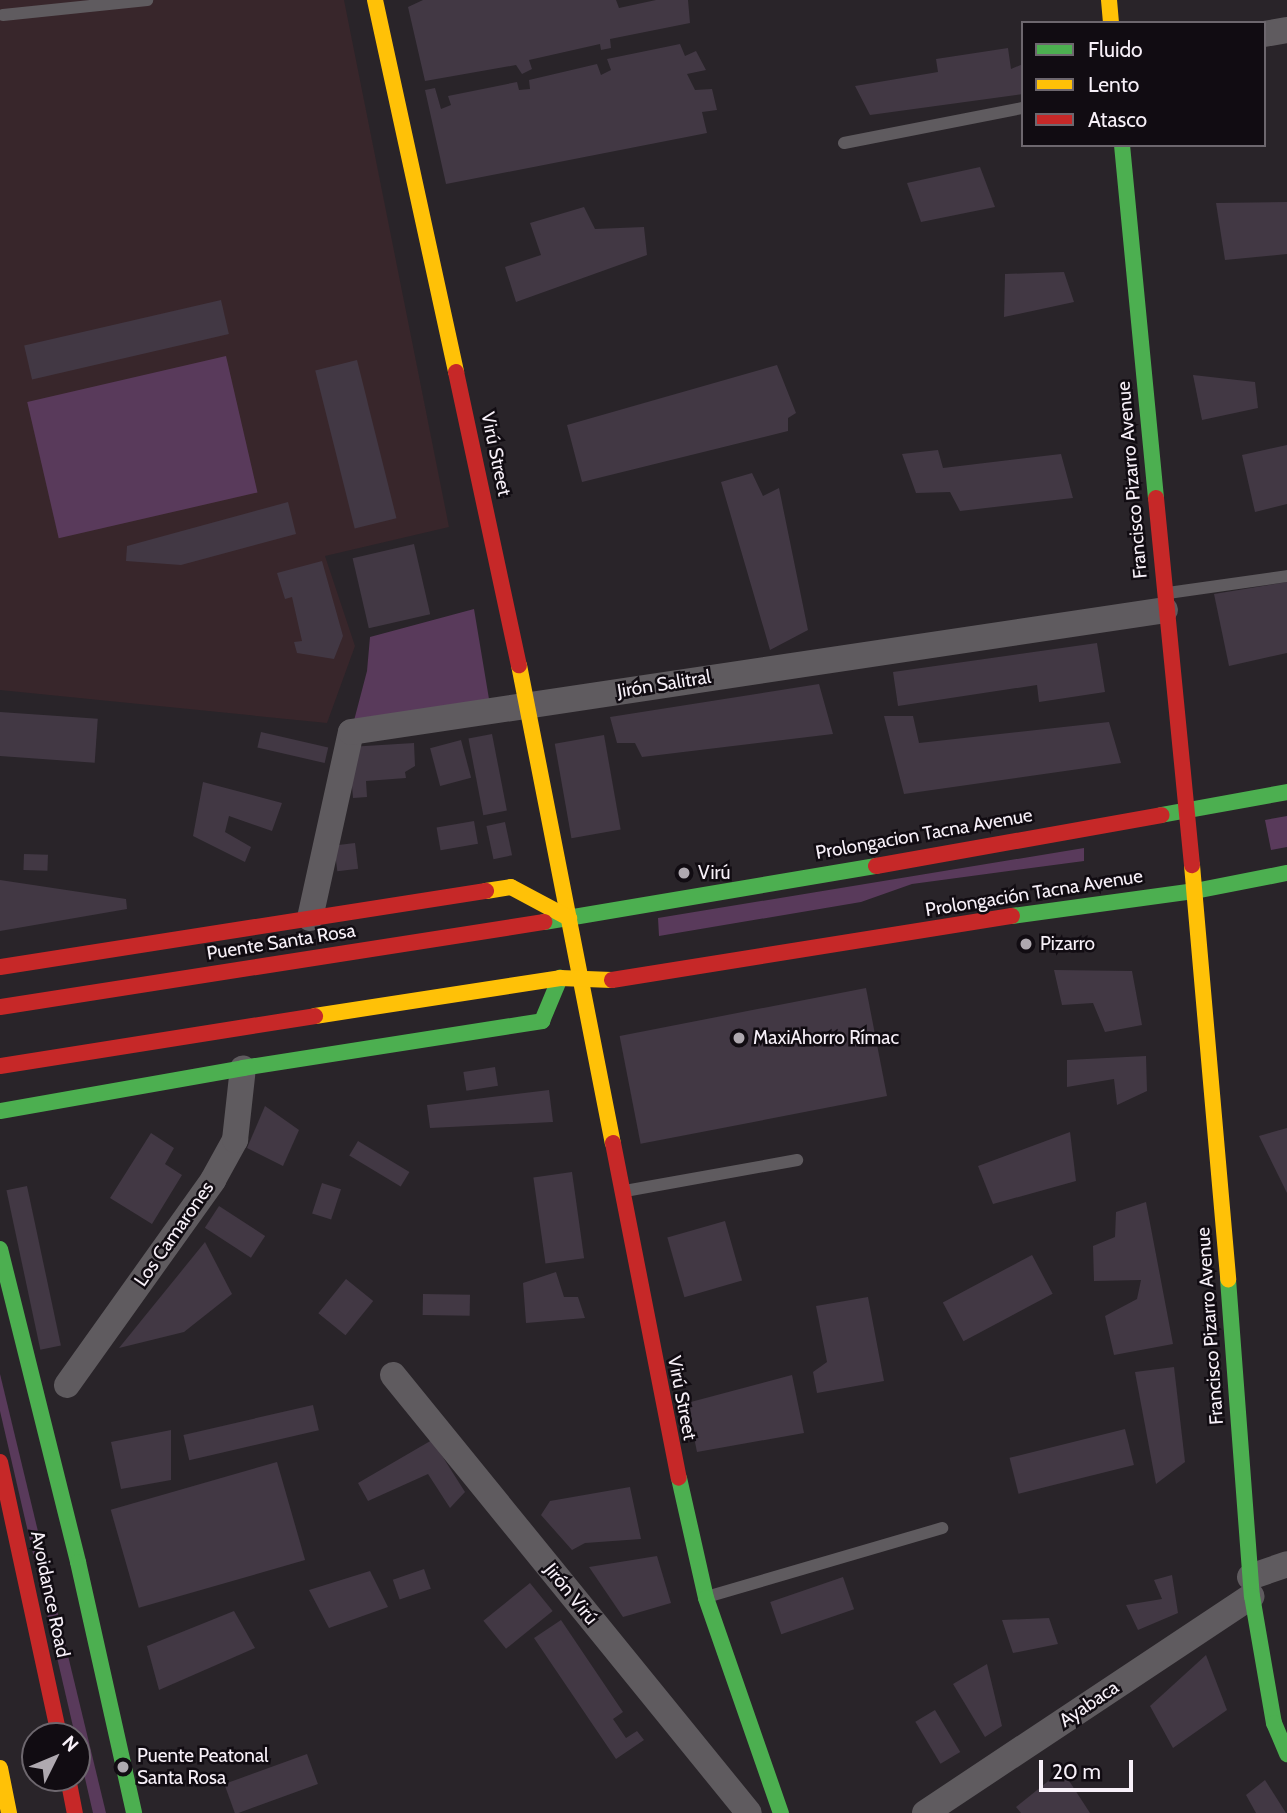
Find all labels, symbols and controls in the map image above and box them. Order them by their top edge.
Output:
legend [1021,21,1266,147]
text: Fluido [1088,37,1143,62]
text: Lento [1088,72,1139,97]
text: Atasco [1088,107,1147,132]
street label: Francisco Pizarro Avenue [1112,380,1152,580]
street label: Virú Street [476,410,516,498]
street label: Jirón Salitral [616,665,712,703]
street label: Prolongacion Tacna Avenue [814,804,1034,864]
place label: Virú [698,862,730,884]
marker: Virú [676,865,692,881]
street label: Prolongación Tacna Avenue [924,865,1144,921]
street label: Puente Santa Rosa [205,919,357,965]
place label: Pizarro [1040,933,1095,955]
marker: Pizarro [1018,936,1034,952]
place label: MaxiAhorro Rímac [753,1027,899,1049]
marker: MaxiAhorro Rímac [731,1030,747,1046]
street label: Los Camarones [129,1177,219,1291]
street label: Francisco Pizarro Avenue [1192,1226,1228,1426]
street label: Virú Street [663,1354,701,1442]
street label: Avoidance Road [25,1529,75,1659]
street label: Jirón Virú [539,1559,603,1629]
street label: Ayabaca [1055,1676,1123,1732]
north arrow [21,1722,91,1792]
text: N [57,1731,83,1756]
place label: Puente Peatonal Santa Rosa [137,1745,269,1789]
scale bar [1042,1746,1136,1790]
marker: Puente Peatonal Santa Rosa [115,1759,131,1775]
text: 20 m [1052,1759,1101,1784]

